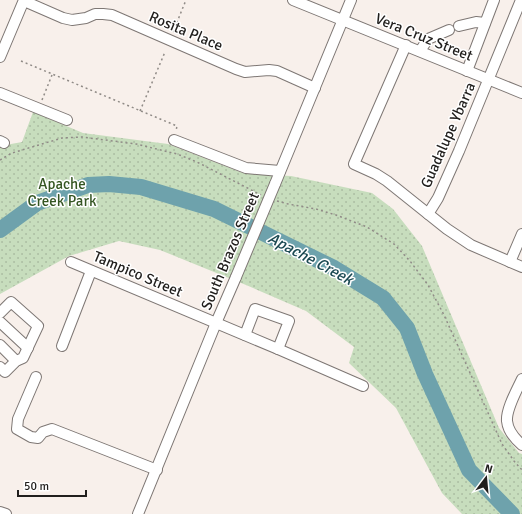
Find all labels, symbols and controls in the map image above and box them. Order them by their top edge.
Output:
street label: Rosita Place [146,7,226,55]
street label: Vera Cruz Street [373,9,475,65]
street label: Guadalupe Ybarra [417,79,479,191]
park label: Apache Creek Park [28,175,97,210]
street label: South Brazos Street [197,189,263,313]
water label: Apache Creek [265,228,358,291]
street label: Tampico Street [91,247,185,301]
north arrow [466,458,506,498]
text: N [483,462,494,476]
scale bar [18,472,86,498]
text: 50 m [24,479,49,494]

